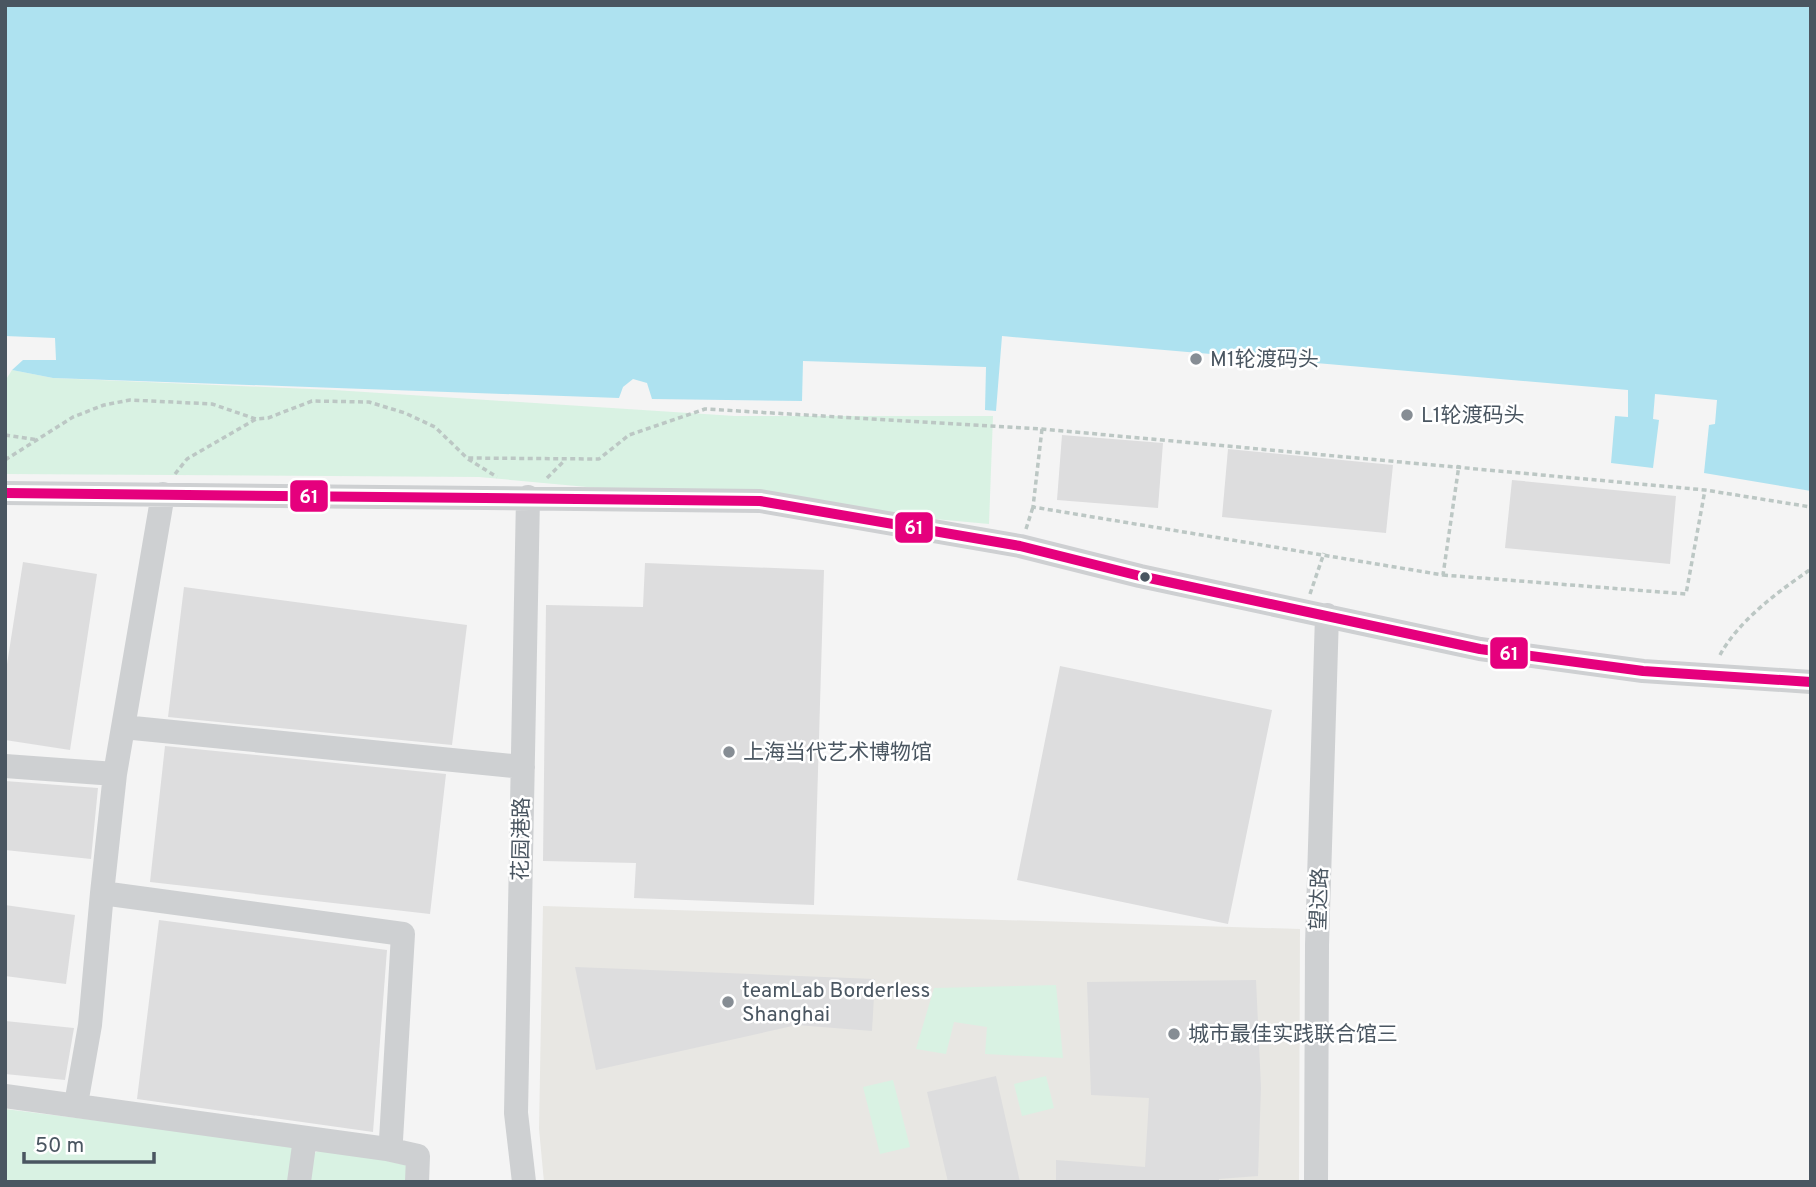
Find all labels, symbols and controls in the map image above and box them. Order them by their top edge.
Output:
place label: M1轮渡码头 [1210,347,1319,374]
marker: M1轮渡码头 [1188,351,1204,367]
place label: L1轮渡码头 [1421,403,1525,430]
marker: L1轮渡码头 [1399,407,1415,423]
line badge: 61 [289,479,329,513]
text: 61 [299,486,319,510]
line badge: 61 [894,511,934,544]
text: 61 [904,517,924,541]
unlabelled marker [1138,570,1152,584]
line badge: 61 [1489,636,1529,670]
text: 61 [1499,643,1519,667]
place label: 上海当代艺术博物馆 [743,740,932,767]
marker: 上海当代艺术博物馆 [721,744,737,760]
street label: 花园港路 [508,797,537,881]
street label: 望达路 [1306,867,1335,931]
place label: teamLab Borderless Shanghai [742,978,930,1029]
marker: teamLab Borderless Shanghai [720,994,736,1010]
place label: 城市最佳实践联合馆三 [1188,1022,1398,1049]
marker: 城市最佳实践联合馆三 [1166,1026,1182,1042]
scale bar [24,1120,154,1164]
text: 50 m [35,1133,84,1160]

